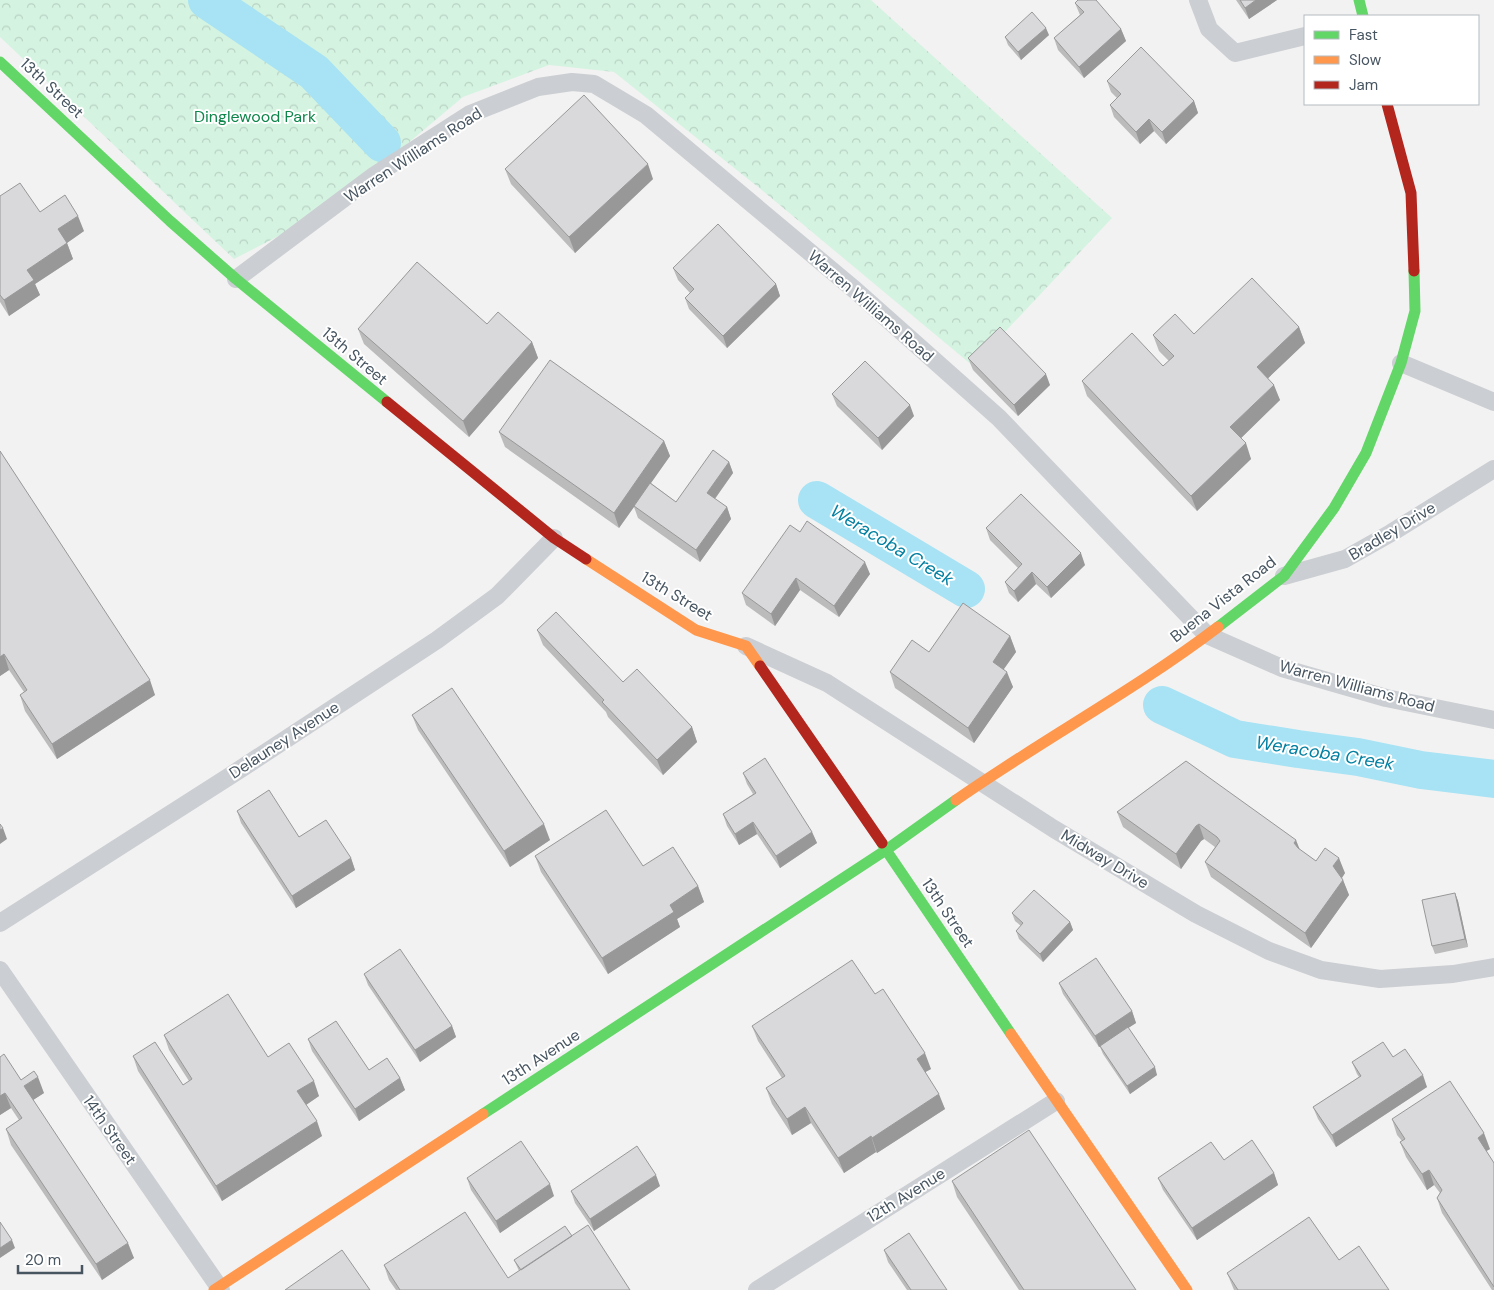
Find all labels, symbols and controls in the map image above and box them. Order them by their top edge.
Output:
legend [1304,15,1479,105]
text: Fast [1349,25,1378,45]
text: Slow [1349,50,1382,70]
street label: 13th Street [16,53,88,123]
text: Jam [1349,75,1378,95]
street label: Warren Williams Road [340,103,486,207]
park label: Dinglewood Park [194,106,316,127]
street label: Warren Williams Road [804,245,938,367]
street label: 13th Street [318,322,392,390]
street label: Bradley Drive [1345,497,1439,565]
water label: Weracoba Creek [826,499,959,592]
street label: Buena Vista Road [1166,551,1280,647]
street label: 13th Street [638,567,716,625]
street label: Warren Williams Road [1277,655,1437,717]
street label: Delauney Avenue [225,697,343,783]
water label: Weracoba Creek [1254,730,1397,776]
street label: Midway Drive [1057,825,1153,893]
street label: 13th Street [917,874,979,952]
street label: 13th Avenue [498,1024,584,1090]
street label: 14th Street [79,1091,141,1169]
street label: 12th Avenue [863,1163,949,1227]
scale bar [18,1242,81,1274]
text: 20 m [25,1250,61,1270]

